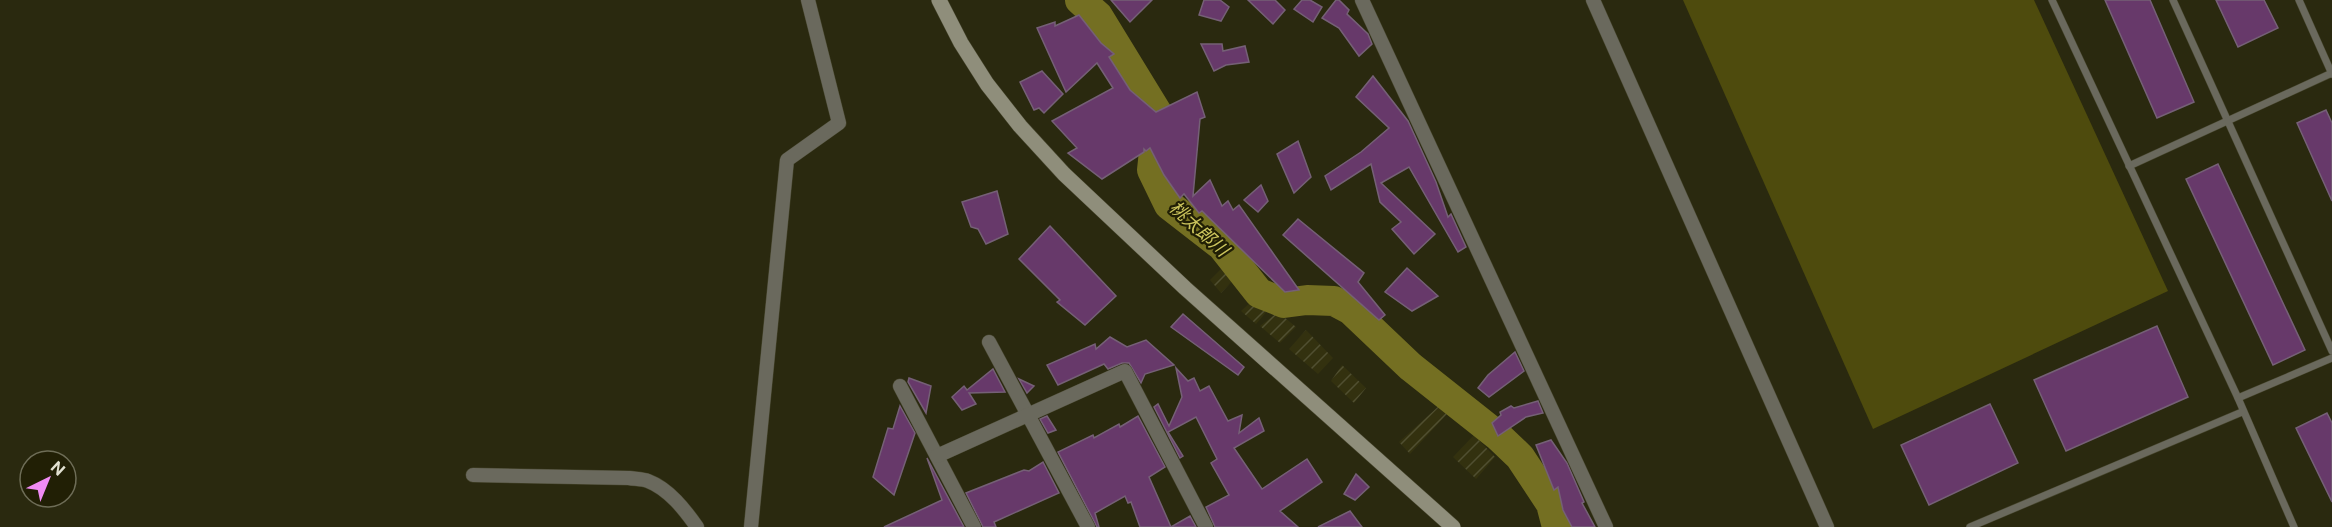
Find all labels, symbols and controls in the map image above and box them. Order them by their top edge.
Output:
water label: 桃太郎川 [1166,197,1235,262]
north arrow [18,449,78,509]
text: N [47,457,69,480]

